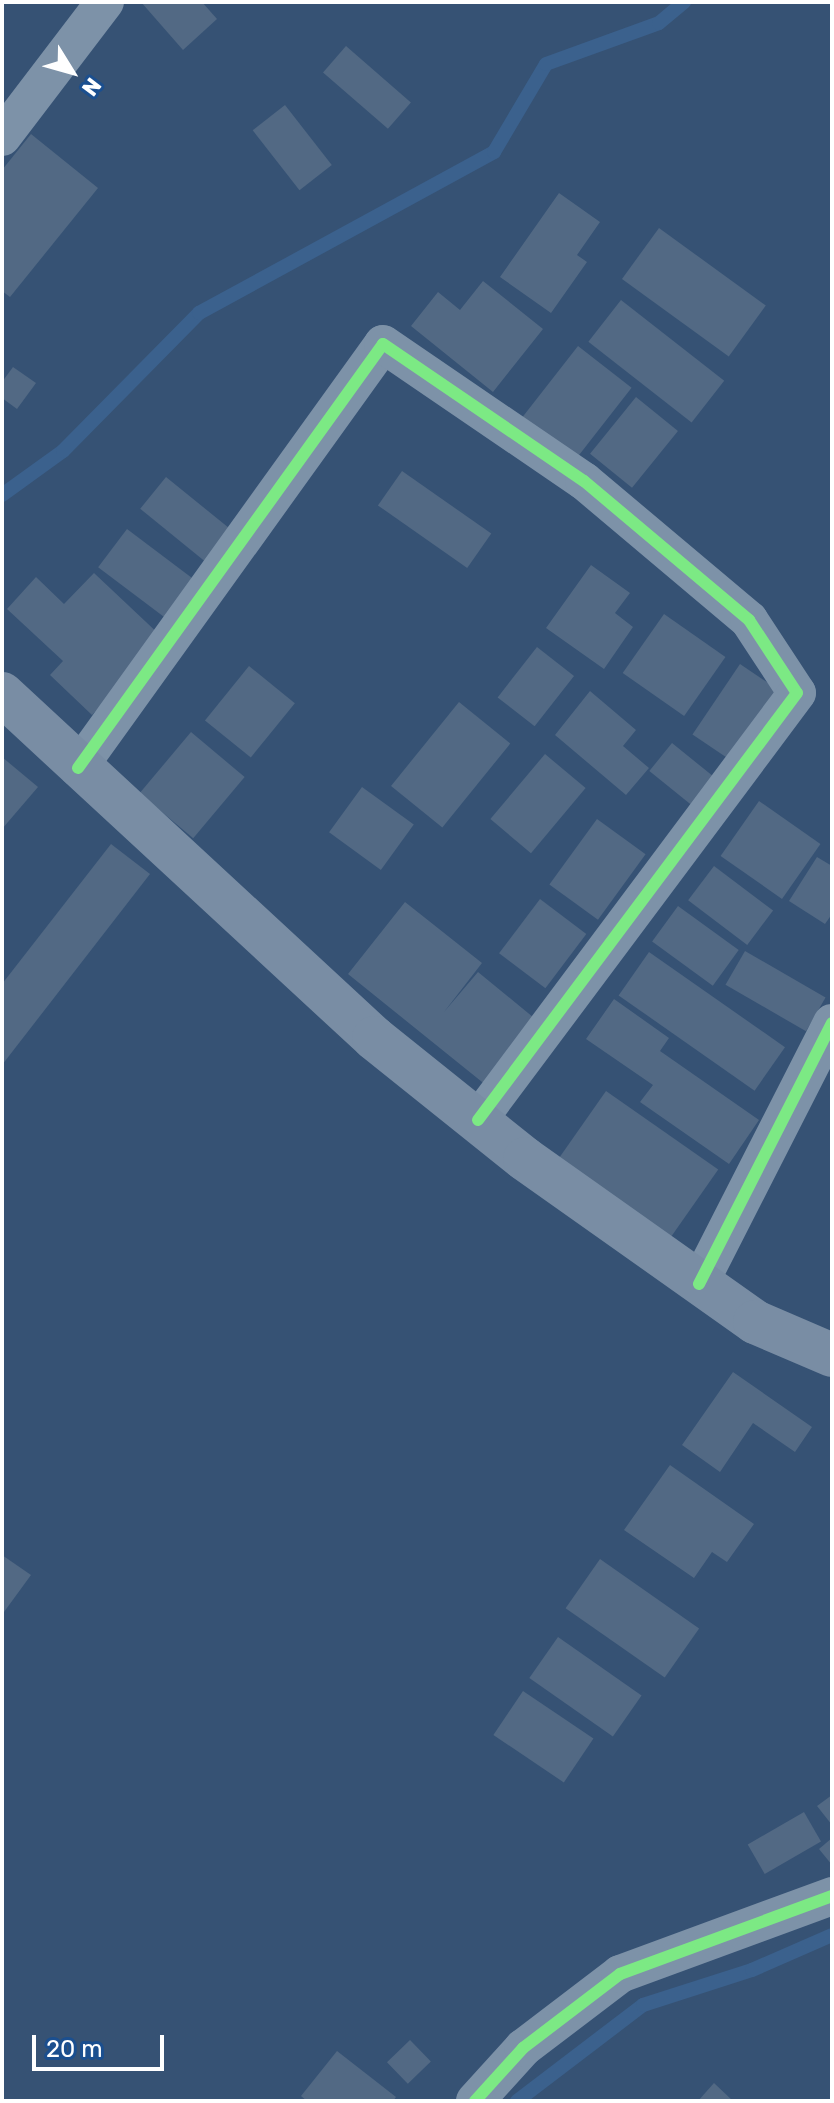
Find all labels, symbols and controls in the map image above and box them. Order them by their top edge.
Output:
north arrow [32,32,112,112]
text: N [76,72,107,101]
scale bar [36,2019,168,2069]
text: 20 m [46,2035,103,2063]

